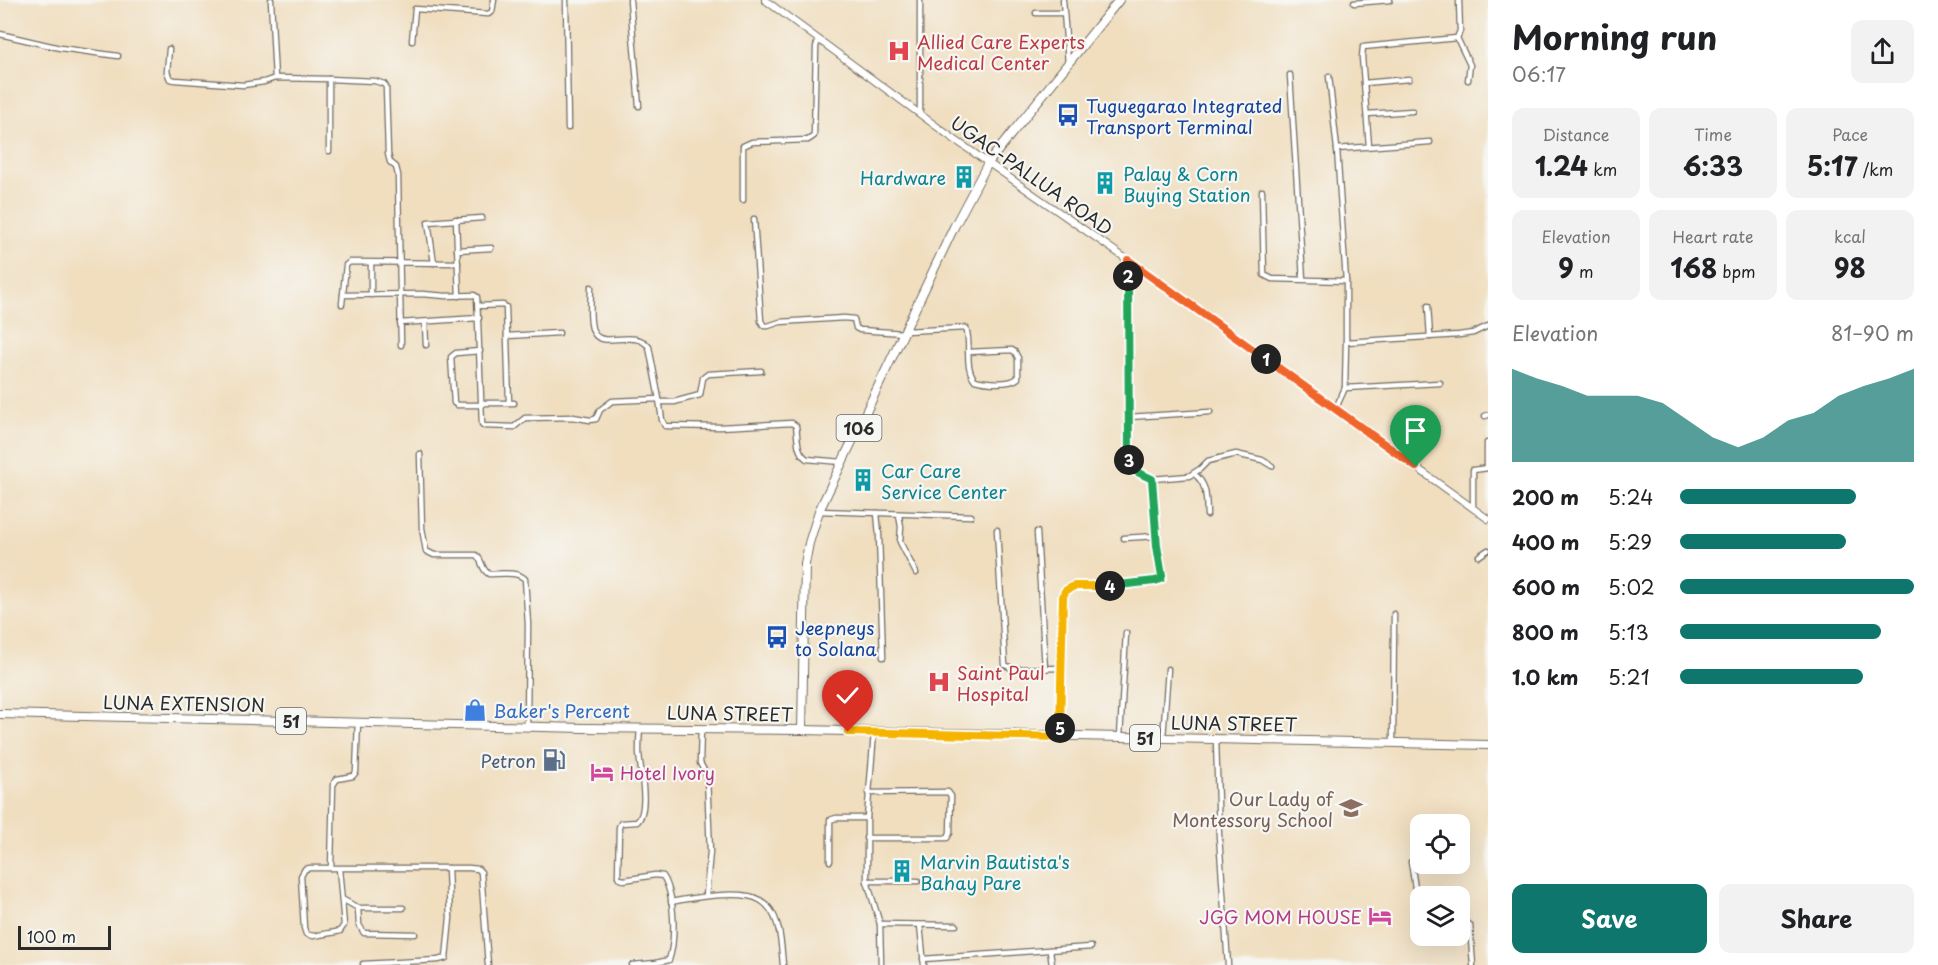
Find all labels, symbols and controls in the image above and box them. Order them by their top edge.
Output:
text: Morning run [1512,11,1717,61]
button: share [1851,20,1914,83]
place label: Allied Care Experts Medical Center [917,28,1085,76]
hospital icon: Allied Care Experts Medical Center [886,38,912,64]
text: 06:17 [1512,59,1566,89]
place label: Tuguegarao Integrated Transport Terminal [1086,92,1282,140]
bus stop icon: Tuguegarao Integrated Transport Terminal [1055,102,1081,128]
street label: UGAC-PALLUA ROAD [945,109,1119,241]
text: Distance [1542,122,1610,146]
text: Time [1694,122,1732,146]
text: Pace [1832,122,1868,146]
text: 1.24 [1535,146,1588,185]
text: 6:33 [1683,146,1743,185]
text: 5:17 [1807,146,1858,185]
text: km [1588,157,1617,181]
text: /km [1858,157,1893,181]
place label: Palay & Corn Buying Station [1123,160,1250,208]
place label: Hardware [860,164,946,191]
building icon: Hardware [951,164,977,190]
building icon: Palay & Corn Buying Station [1092,170,1118,196]
text: Elevation [1541,224,1611,248]
text: Heart rate [1673,224,1753,248]
text: kcal [1834,224,1866,248]
text: 9 [1558,248,1574,287]
text: 168 [1670,248,1717,287]
text: 98 [1834,248,1866,287]
text: m [1574,259,1594,283]
text: bpm [1717,259,1756,283]
pin: 2 [1113,261,1143,291]
text: 2 [1122,264,1134,288]
text: Elevation [1512,318,1598,348]
text: 81–90 m [1831,318,1914,348]
pin: 1 [1251,344,1281,374]
text: 1 [1262,347,1270,371]
pin [1390,405,1441,467]
icon: arrive [1399,414,1432,447]
road number: 106 [836,415,882,441]
pin: 3 [1114,445,1144,475]
text: 3 [1124,448,1134,472]
place label: Car Care Service Center [881,457,1007,505]
building icon: Car Care Service Center [850,467,876,493]
text: 200 m [1512,482,1579,512]
text: 5:24 [1608,482,1653,512]
text: 400 m [1512,527,1580,557]
text: 5:29 [1608,527,1652,557]
pin: 4 [1095,571,1125,601]
text: 600 m [1512,572,1580,602]
text: 5:02 [1608,572,1655,602]
text: 4 [1105,574,1115,598]
place label: Jeepneys to Solana [795,614,877,662]
text: 800 m [1512,617,1579,647]
text: 5:13 [1608,617,1649,647]
bus stop icon: Jeepneys to Solana [764,624,790,650]
place label: Saint Paul Hospital [957,659,1045,707]
text: 1.0 km [1512,662,1579,692]
text: 5:21 [1608,662,1650,692]
hospital icon: Saint Paul Hospital [926,669,952,695]
pin [822,670,873,732]
icon: check [831,679,864,712]
street label: LUNA EXTENSION [103,688,265,718]
shop icon: Baker's Percent [462,697,488,723]
place label: Baker's Percent [493,697,630,724]
street label: LUNA STREET [667,698,794,728]
road number: 51 [276,708,306,734]
street label: LUNA STREET [1171,708,1298,738]
pin: 5 [1045,713,1075,743]
text: 5 [1055,716,1065,740]
road number: 51 [1130,725,1160,751]
place label: Petron [480,747,536,774]
fuel station icon: Petron [541,747,567,773]
hotel icon: Hotel Ivory [589,759,615,785]
place label: Hotel Ivory [620,759,715,786]
place label: Our Lady of Montessory School [1172,785,1335,833]
school or university icon: Our Lady of Montessory School [1338,795,1364,821]
map controls [1410,814,1470,946]
button: locate [1410,814,1470,874]
place label: Marvin Bautista's Bahay Pare [920,848,1070,896]
building icon: Marvin Bautista's Bahay Pare [889,858,915,884]
button: Save [1512,884,1707,953]
button: Share [1719,884,1914,953]
button: layers [1410,886,1470,946]
place label: JGG MOM HOUSE [1199,903,1362,930]
hotel icon: JGG MOM HOUSE [1367,903,1393,929]
scale bar [18,923,111,950]
text: 100 m [27,924,76,948]

